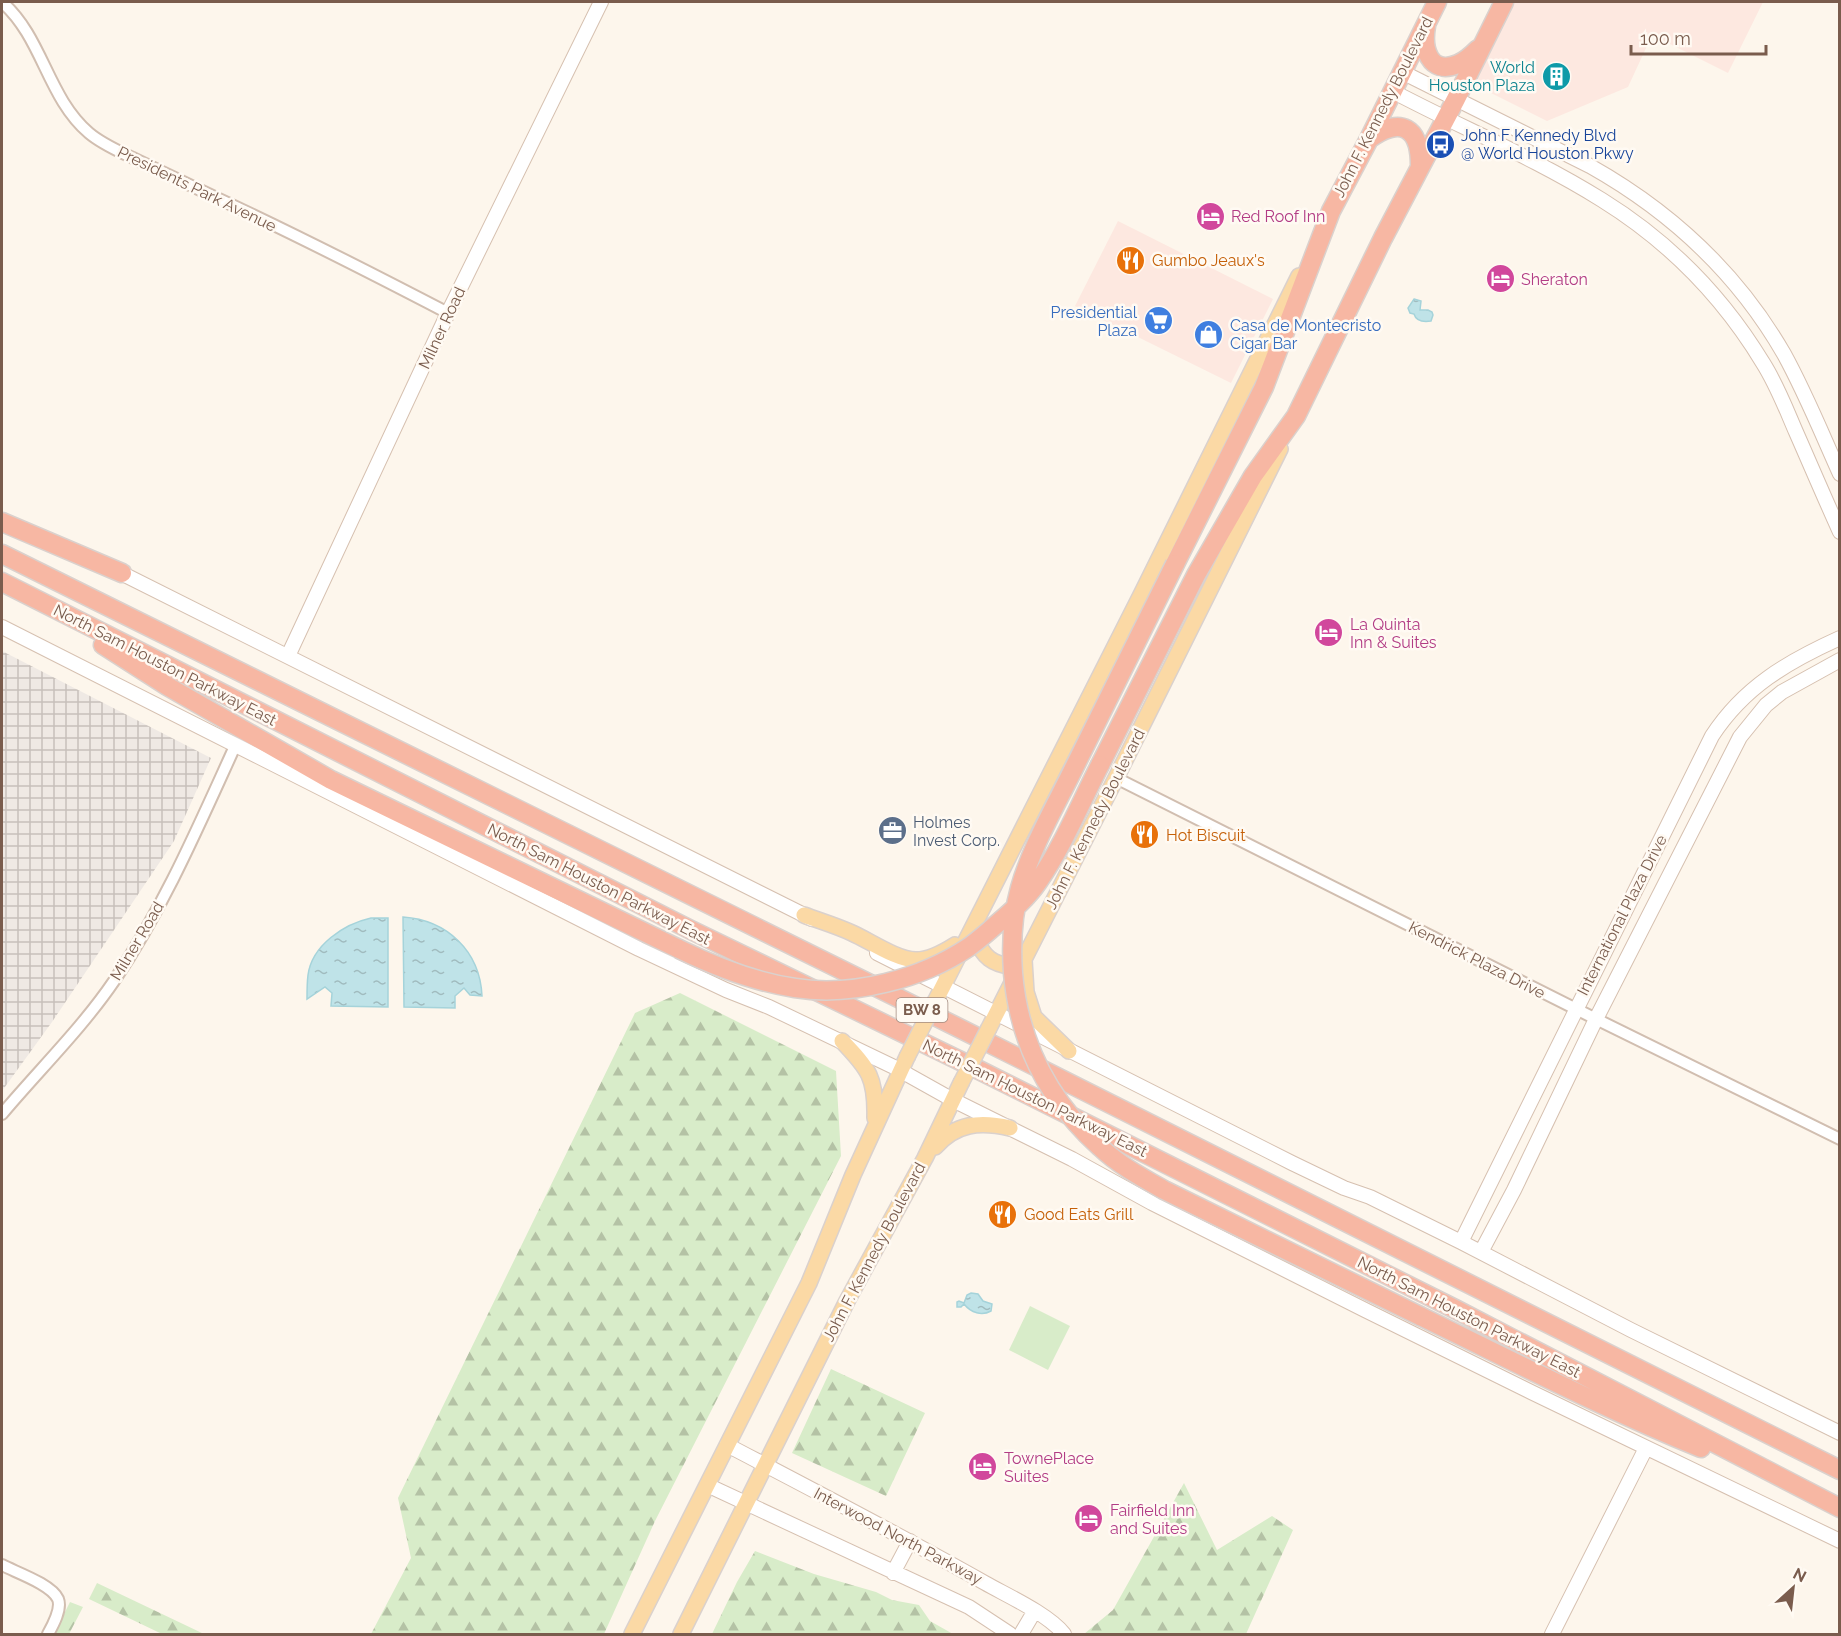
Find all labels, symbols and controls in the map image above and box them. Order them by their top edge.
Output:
street label: John F. Kennedy Boulevard [1329,14,1437,200]
scale bar [1631,18,1766,56]
text: 100 m [1640,28,1691,49]
place label: World Houston Plaza [1429,58,1535,95]
building icon: World Houston Plaza [1540,60,1572,92]
place label: John F Kennedy Blvd @ World Houston Pkwy [1461,126,1634,163]
bus stop icon: John F Kennedy Blvd @ World Houston Pkwy [1424,128,1456,160]
street label: Presidents Park Avenue [115,142,279,236]
hotel icon: Red Roof Inn [1194,200,1226,232]
place label: Red Roof Inn [1231,207,1325,226]
restaurant icon: Gumbo Jeaux's [1115,244,1147,276]
place label: Gumbo Jeaux's [1152,251,1265,270]
hotel icon: Sheraton [1484,263,1516,295]
place label: Sheraton [1521,270,1588,289]
street label: Milner Road [415,284,469,372]
place label: Presidential Plaza [1051,303,1138,340]
supermarket icon: Presidential Plaza [1142,305,1174,337]
place label: Casa de Montecristo Cigar Bar [1230,316,1381,353]
shop icon: Casa de Montecristo Cigar Bar [1193,318,1225,350]
street label: North Sam Houston Parkway East [50,600,280,730]
place label: La Quinta Inn & Suites [1350,615,1437,652]
hotel icon: La Quinta Inn & Suites [1313,617,1345,649]
street label: John F. Kennedy Boulevard [1041,726,1149,912]
place label: Holmes Invest Corp. [913,813,1000,850]
office icon: Holmes Invest Corp. [876,815,908,847]
street label: North Sam Houston Parkway East [484,819,714,949]
restaurant icon: Hot Biscuit [1129,819,1161,851]
place label: Hot Biscuit [1166,826,1246,845]
street label: International Plaza Drive [1573,832,1671,998]
street label: Milner Road [106,898,168,984]
street label: Kendrick Plaza Drive [1406,917,1548,1003]
road number: BW 8 [896,998,948,1022]
street label: North Sam Houston Parkway East [920,1035,1151,1161]
street label: John F. Kennedy Boulevard [819,1159,929,1345]
restaurant icon: Good Eats Grill [987,1198,1019,1230]
place label: Good Eats Grill [1024,1205,1134,1224]
street label: North Sam Houston Parkway East [1354,1252,1584,1382]
place label: TownePlace Suites [1004,1449,1094,1486]
hotel icon: TownePlace Suites [967,1451,999,1483]
street label: Interwood North Parkway [811,1483,986,1589]
place label: Fairfield Inn and Suites [1110,1501,1195,1538]
hotel icon: Fairfield Inn and Suites [1073,1503,1105,1535]
north arrow [1763,1558,1823,1618]
text: N [1790,1564,1809,1586]

